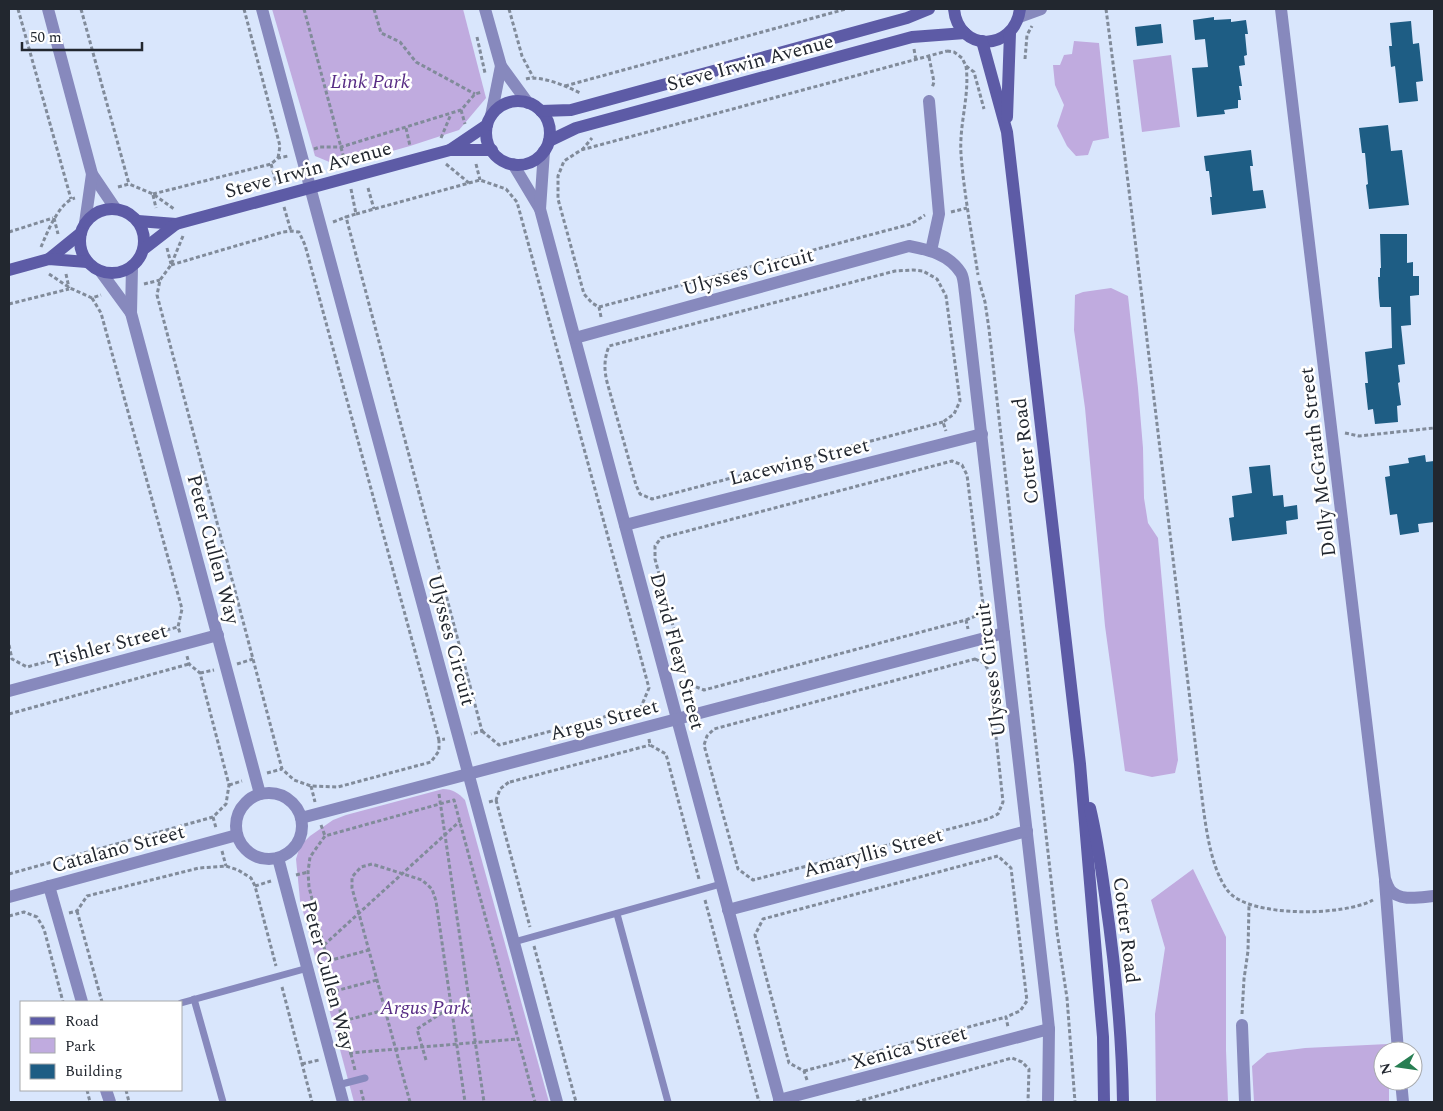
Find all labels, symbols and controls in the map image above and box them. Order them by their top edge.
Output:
scale bar [22,20,142,52]
text: 50 m [30,26,62,49]
street label: Steve Irwin Avenue [664,26,837,100]
park label: Link Park [330,67,411,97]
street label: Steve Irwin Avenue [222,133,395,207]
street label: Ulysses Circuit [679,240,817,304]
street label: Dolly McGrath Street [1291,365,1345,558]
street label: Cotter Road [1005,396,1047,506]
street label: Lacewing Street [726,430,872,494]
street label: Peter Cullen Way [179,471,248,629]
street label: David Fleay Street [642,569,712,733]
street label: Ulysses Circuit [419,571,483,709]
street label: Ulysses Circuit [968,601,1014,739]
street label: Tishler Street [46,616,171,676]
street label: Argus Street [547,691,662,749]
street label: Catalano Street [48,817,188,881]
street label: Amaryllis Street [800,820,946,886]
street label: Cotter Road [1105,875,1147,985]
street label: Peter Cullen Way [294,897,363,1055]
park label: Argus Park [379,993,471,1023]
legend [20,1001,182,1091]
text: Road [65,1010,99,1033]
street label: Xenica Street [848,1018,970,1078]
text: Park [65,1035,96,1058]
north arrow [1373,1041,1423,1091]
text: Building [65,1060,122,1083]
text: N [1374,1061,1397,1077]

